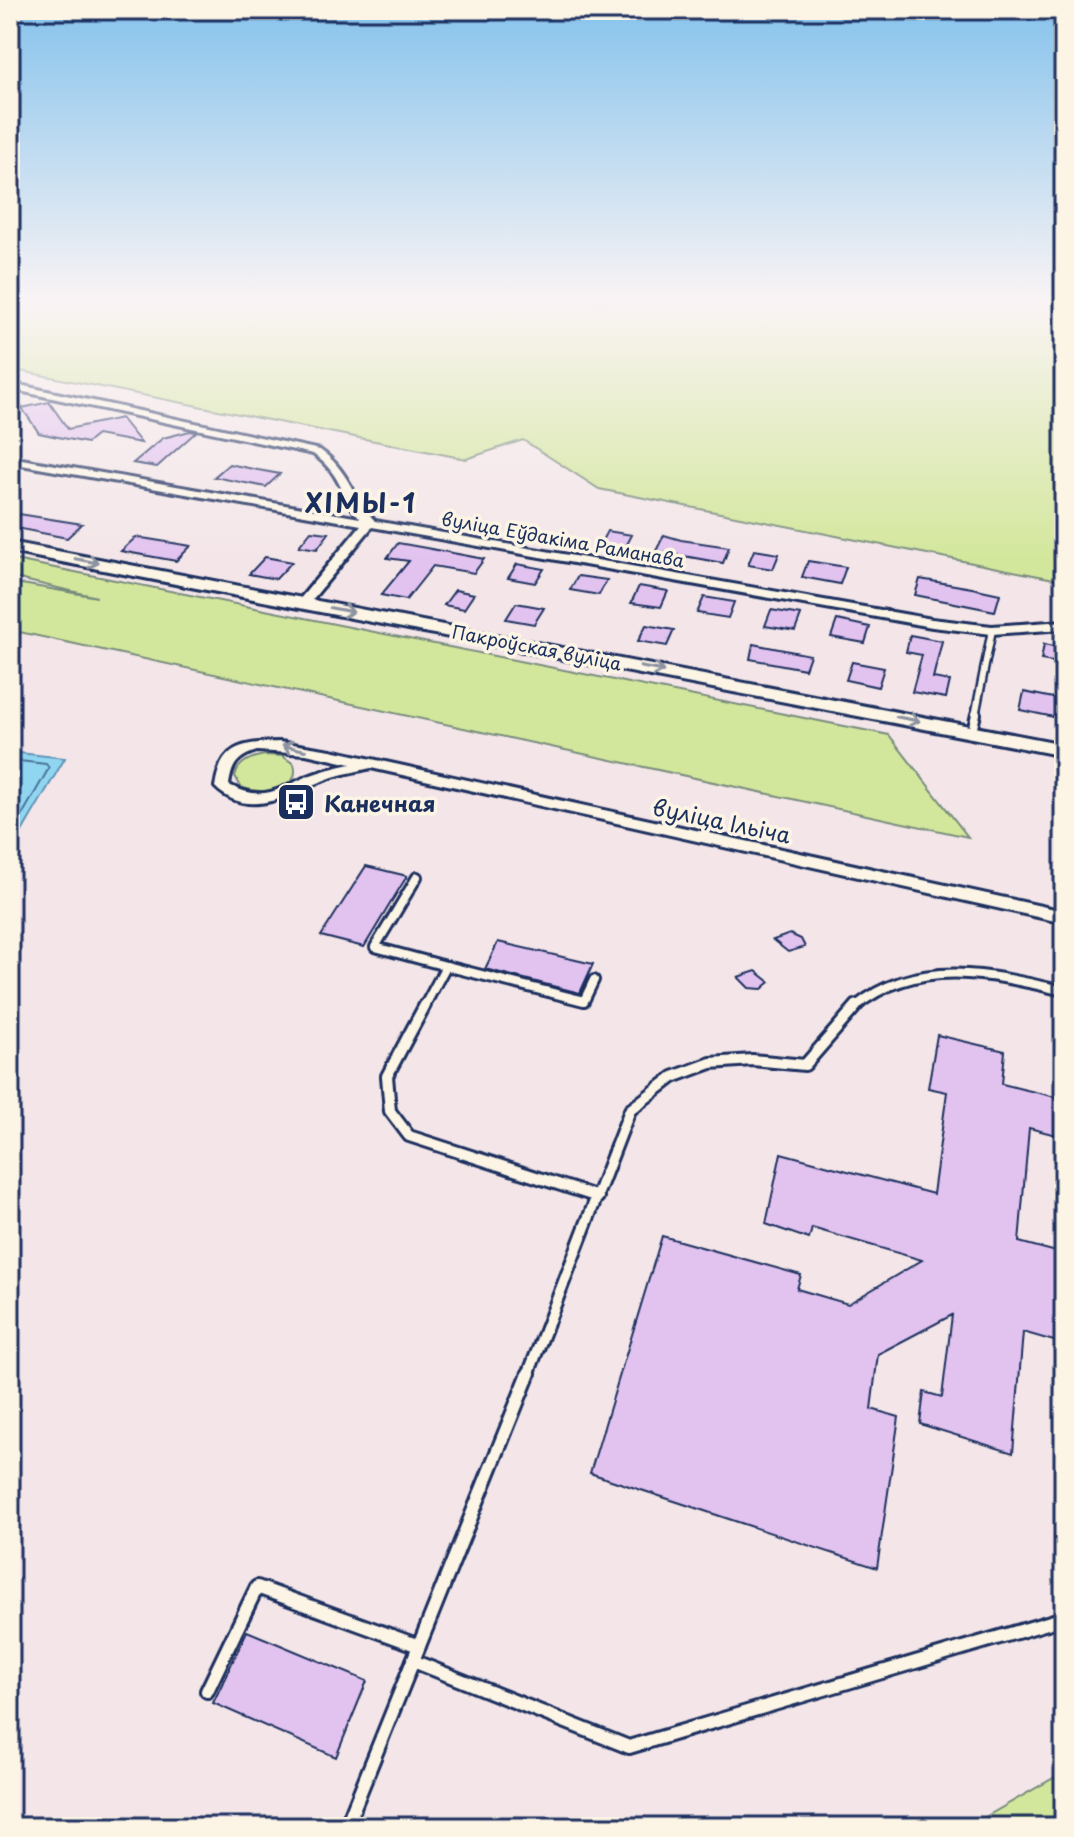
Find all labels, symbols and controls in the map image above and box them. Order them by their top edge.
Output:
district label: ХІМЫ-1 [304,483,417,522]
street label: вуліца Еўдакіма Раманава [440,504,687,574]
one-way arrow [73,555,99,570]
one-way arrow [329,603,354,618]
street label: Пакроўская вуліца [450,617,624,677]
one-way arrow [639,662,665,677]
one-way arrow [894,713,920,728]
one-way arrow [282,740,308,755]
bus stop icon: Канечная [275,781,317,823]
place label: Канечная [324,786,435,819]
street label: вуліца Ільіча [650,789,795,851]

